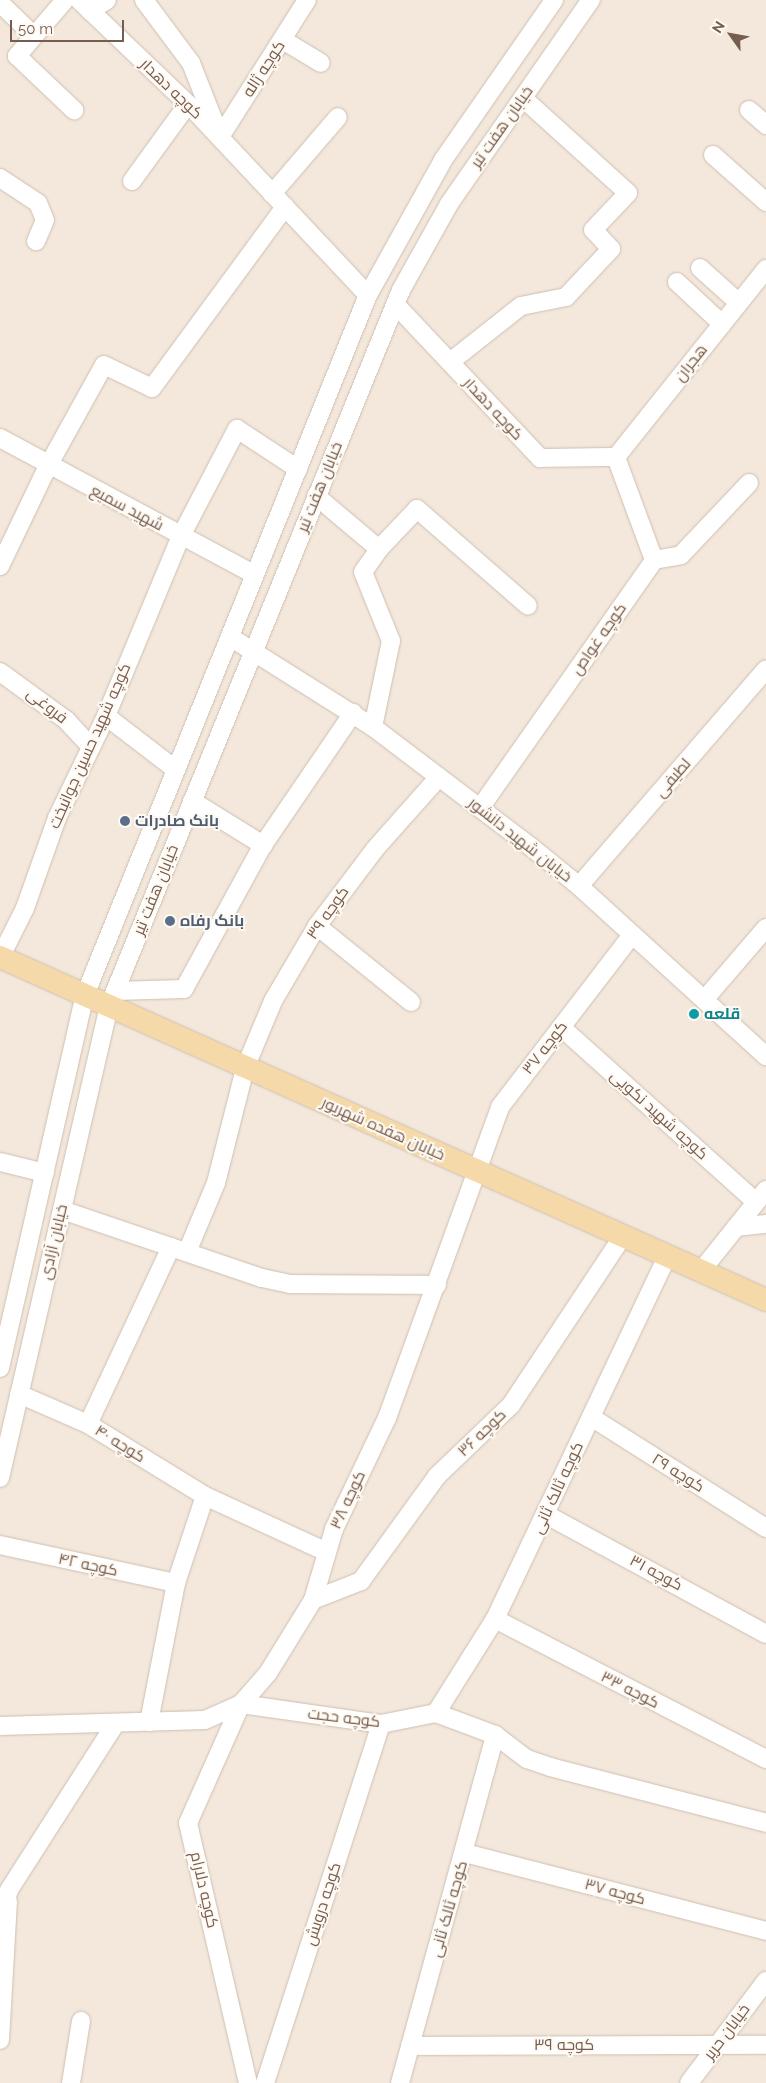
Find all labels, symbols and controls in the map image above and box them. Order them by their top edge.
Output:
scale bar [12,10,126,42]
north arrow [706,10,756,60]
text: N [709,18,728,36]
text: 50 m [18,20,53,38]
street label: کوچه ژاله [239,37,289,101]
street label: کوچه دهدار [136,55,206,123]
street label: خیابان هفت تیر [467,82,537,172]
street label: هجران [670,341,712,385]
street label: کوچه دهدار [459,374,527,444]
street label: خیابان هفت تیر [293,439,347,535]
street label: شهید سمیع [87,481,167,535]
street label: کوچه غواص [567,599,631,679]
street label: کوچه شهید حسین جوانبخت [45,660,135,832]
street label: فروغی [23,684,71,728]
street label: لطیفی [651,755,695,801]
street label: خیابان شهید دانشور [464,793,576,887]
place label: بانک صادرات [135,811,219,831]
marker: بانک صادرات [119,815,131,827]
street label: خیابان هفت تیر [129,842,183,938]
street label: کوچه ۳۹ [303,883,353,943]
place label: بانک رفاه [180,911,244,931]
marker: بانک رفاه [164,915,176,927]
place label: قلعه [704,1004,740,1024]
marker: قلعه [688,1008,700,1020]
street label: کوچه ۳۷ [518,1018,572,1078]
street label: کوچه شهید نکویی [606,1066,712,1164]
street label: خیابان هفده شهریور [318,1093,448,1165]
street label: خیابان آزادی [36,1202,72,1282]
street label: کوچه ۳۶ [454,1405,510,1461]
street label: کوچه ۴۰ [91,1421,149,1467]
street label: کوچه ثالک ثانی [528,1439,588,1537]
street label: کوچه ۲۹ [648,1449,708,1497]
street label: کوچه ۳۸ [326,1468,370,1532]
street label: کوچه ۴۲ [56,1549,120,1581]
street label: کوچه ۳۱ [626,1551,686,1595]
street label: کوچه ۳۳ [598,1667,662,1713]
street label: کوچه حجت [307,1704,381,1732]
street label: کوچه دلارام [186,1850,222,1930]
street label: کوچه ثالک ثانی [426,1859,472,1959]
street label: کوچه درویش [301,1860,345,1948]
street label: کوچه ۳۷ [582,1875,648,1909]
street label: خیابان حریر [700,2000,754,2064]
street label: کوچه ۳۹ [534,2035,594,2055]

